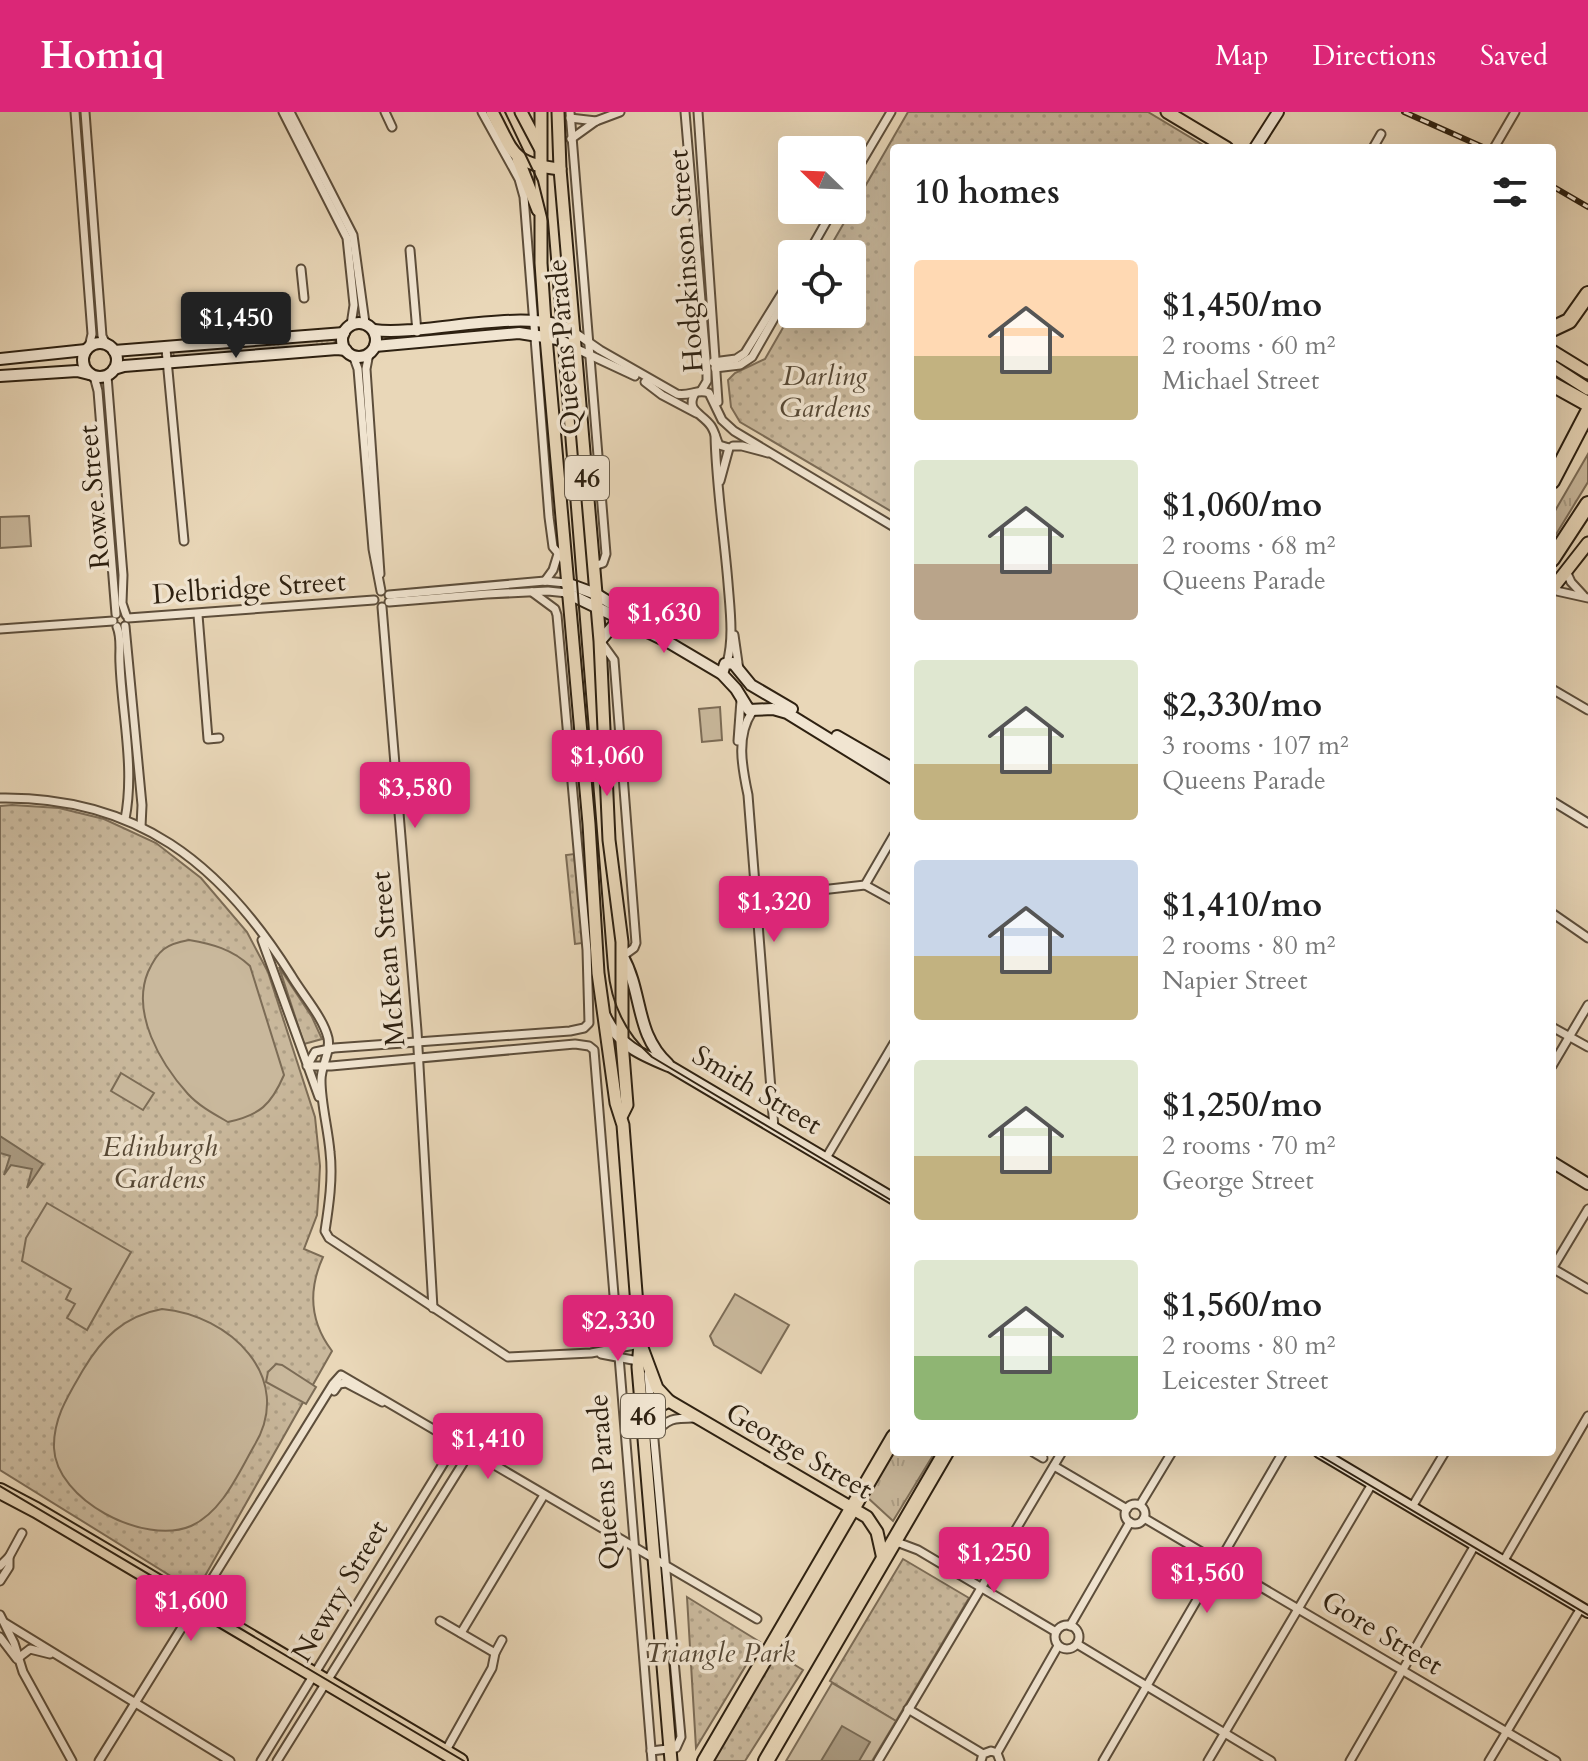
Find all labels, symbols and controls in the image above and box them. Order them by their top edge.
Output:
text: Homiq [40,30,164,82]
text: Map [1215,37,1269,75]
text: Directions [1313,37,1436,75]
text: Saved [1480,37,1548,75]
north arrow [778,136,866,224]
map controls [778,136,866,328]
street label: Hodgkinson Street [659,148,713,374]
text: 10 homes [914,169,1060,215]
icon: filters [1488,170,1532,214]
button: locate [778,240,866,328]
street label: Queens Parade [537,258,591,436]
text: $1,450/mo [1162,282,1322,328]
pin: $1,450 [171,292,301,360]
icon: home [978,292,1074,388]
text: $1,450 [199,300,273,335]
text: 2 rooms · 60 m² [1162,328,1335,363]
park label: Darling Gardens [779,357,871,427]
text: Michael Street [1162,363,1319,398]
street label: Rowe Street [69,423,119,571]
road number: 46 [565,456,609,500]
text: $1,060/mo [1162,482,1322,528]
icon: home [978,492,1074,588]
text: 2 rooms · 68 m² [1162,528,1335,563]
street label: Delbridge Street [151,562,347,614]
text: Queens Parade [1162,563,1326,598]
pin: $1,630 [599,587,729,655]
text: $1,630 [627,595,701,630]
text: $2,330/mo [1162,682,1322,728]
icon: home [978,692,1074,788]
text: 3 rooms · 107 m² [1162,728,1349,763]
pin: $1,060 [542,730,672,798]
text: $1,060 [570,738,644,773]
pin: $3,580 [350,762,480,830]
text: Queens Parade [1162,763,1326,798]
text: $3,580 [378,770,452,805]
street label: McKean Street [361,870,415,1048]
pin: $1,320 [709,876,839,944]
text: $1,410/mo [1162,882,1322,928]
text: $1,320 [737,884,811,919]
icon: home [978,892,1074,988]
text: 2 rooms · 80 m² [1162,928,1335,963]
text: Napier Street [1162,963,1307,998]
street label: Smith Street [685,1036,829,1144]
text: $1,250/mo [1162,1082,1322,1128]
icon: home [978,1092,1074,1188]
park label: Edinburgh Gardens [103,1128,218,1198]
text: 2 rooms · 70 m² [1162,1128,1335,1163]
text: George Street [1162,1163,1314,1198]
text: $1,560/mo [1162,1282,1322,1328]
icon: home [978,1292,1074,1388]
pin: $2,330 [553,1295,683,1363]
text: $2,330 [581,1303,655,1338]
text: 2 rooms · 80 m² [1162,1328,1335,1363]
text: Leicester Street [1162,1363,1328,1398]
street label: Queens Parade [579,1393,629,1571]
road number: 46 [621,1394,665,1438]
street label: George Street [719,1394,879,1508]
pin: $1,410 [423,1413,553,1481]
text: $1,410 [451,1421,525,1456]
street label: Newry Street [283,1513,397,1669]
pin: $1,250 [929,1527,1059,1595]
text: $1,250 [957,1535,1031,1570]
pin: $1,560 [1142,1547,1272,1615]
text: $1,560 [1170,1555,1244,1590]
pin: $1,600 [126,1575,256,1643]
street label: Gore Street [1314,1582,1450,1684]
text: $1,600 [154,1583,228,1618]
park label: Triangle Park [645,1634,795,1672]

